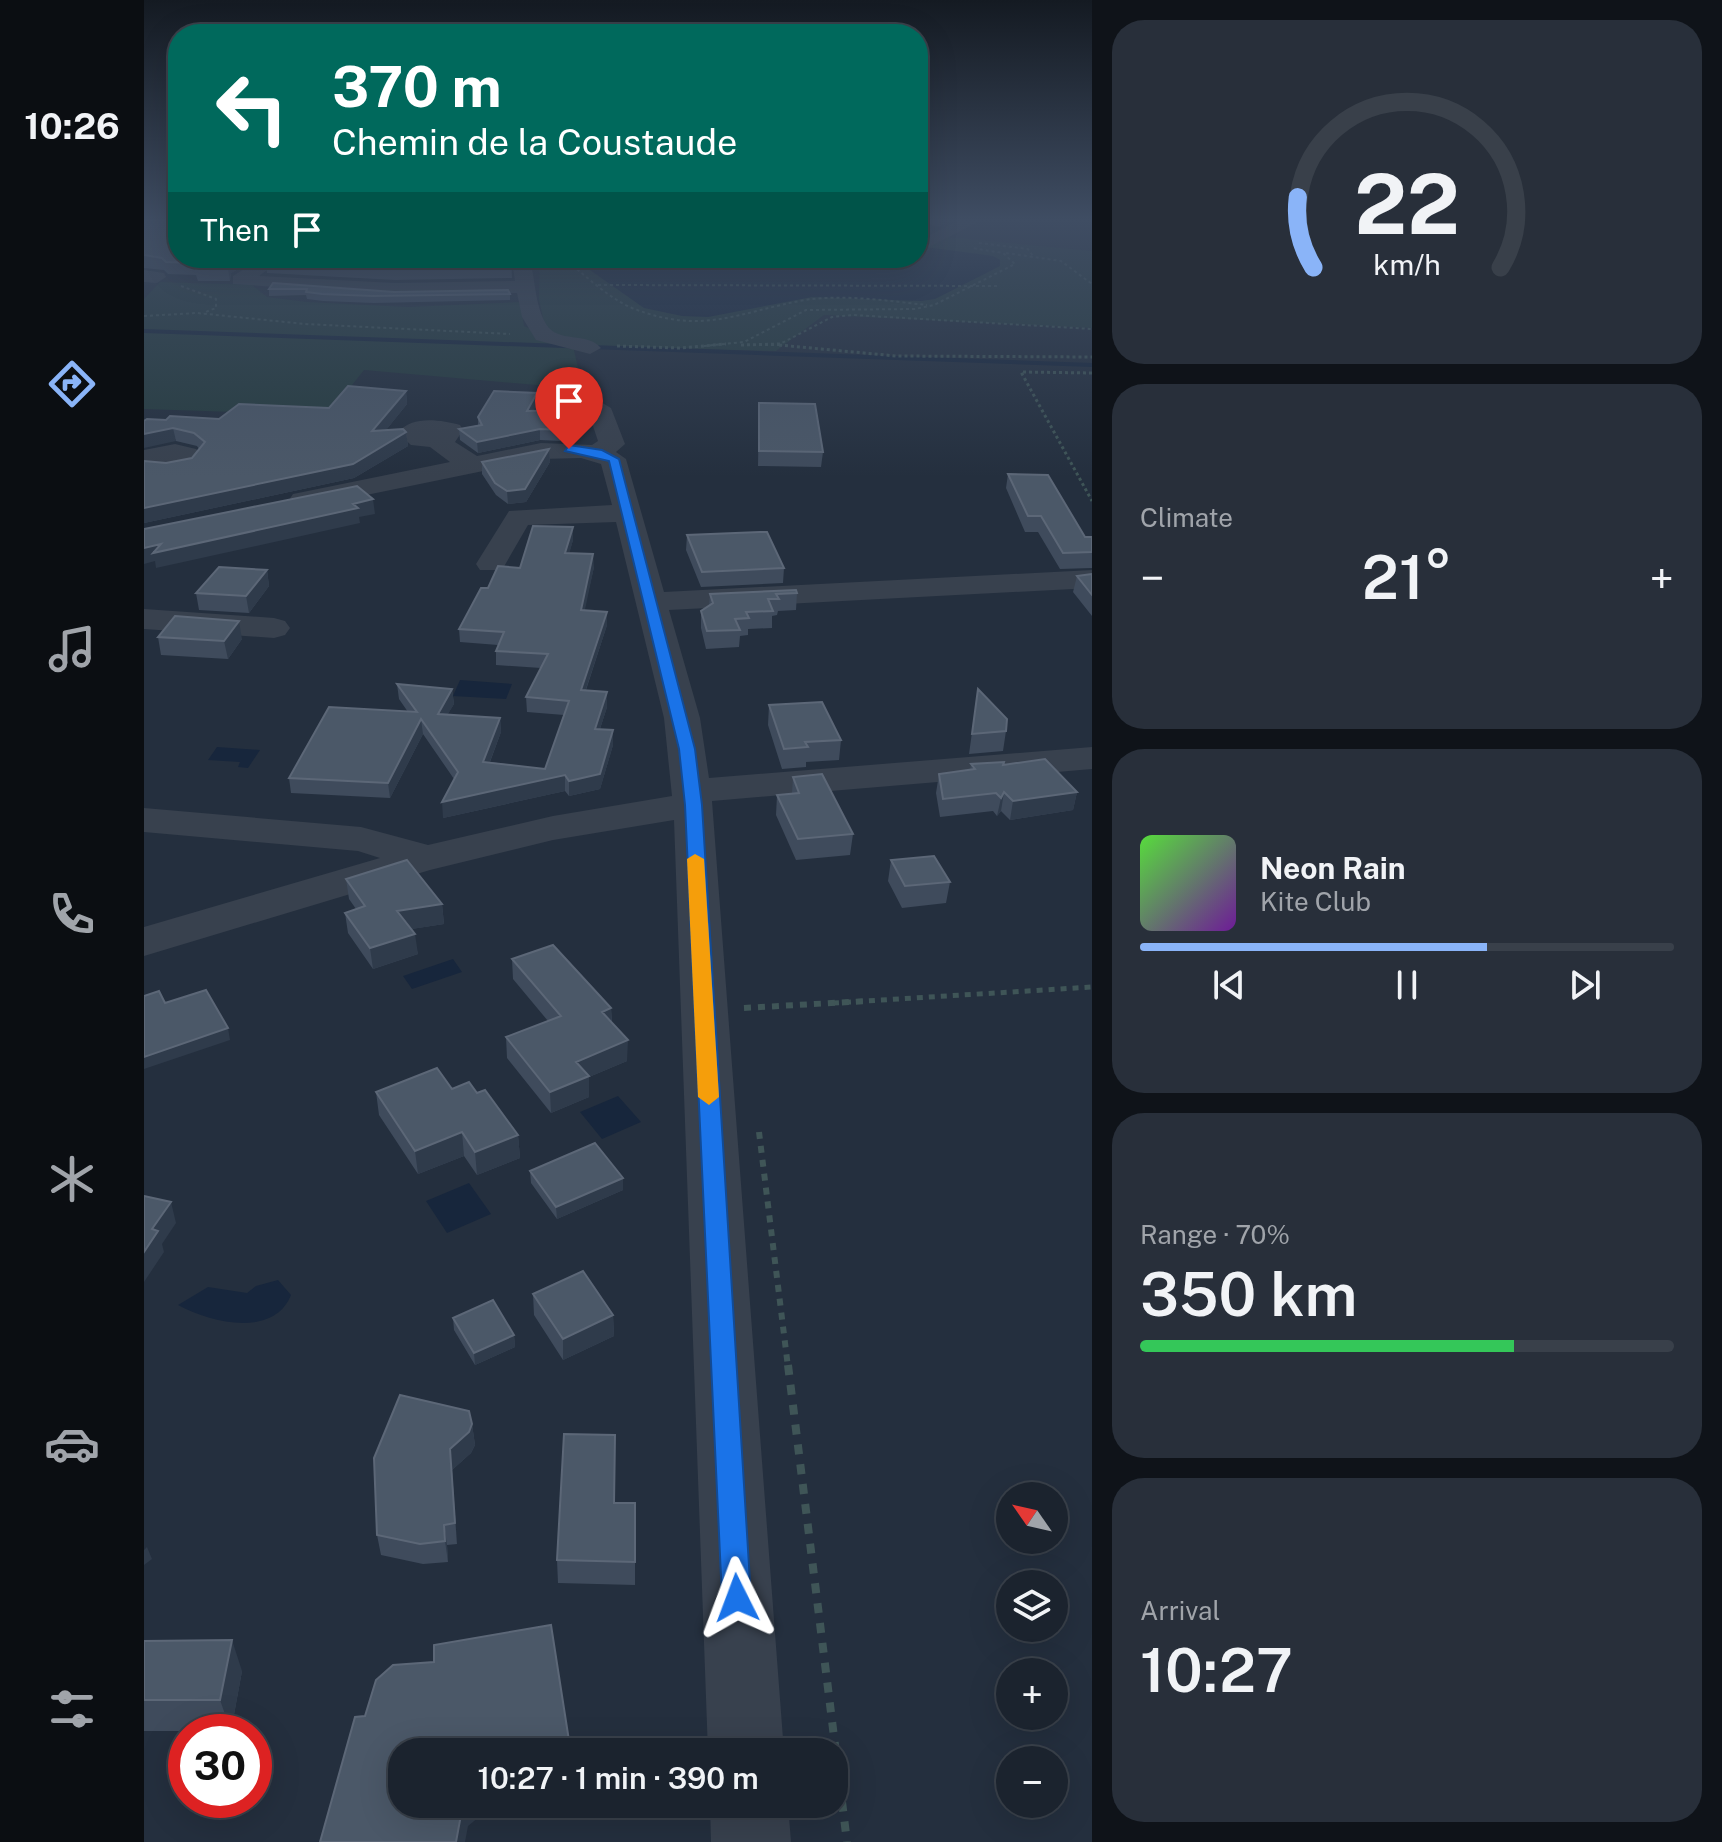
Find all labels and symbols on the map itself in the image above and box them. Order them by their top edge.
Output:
pin [535,367,603,449]
north arrow [996,1482,1068,1554]
position arrow [695,1556,779,1640]
speed limit sign: 30 [168,1714,272,1818]

